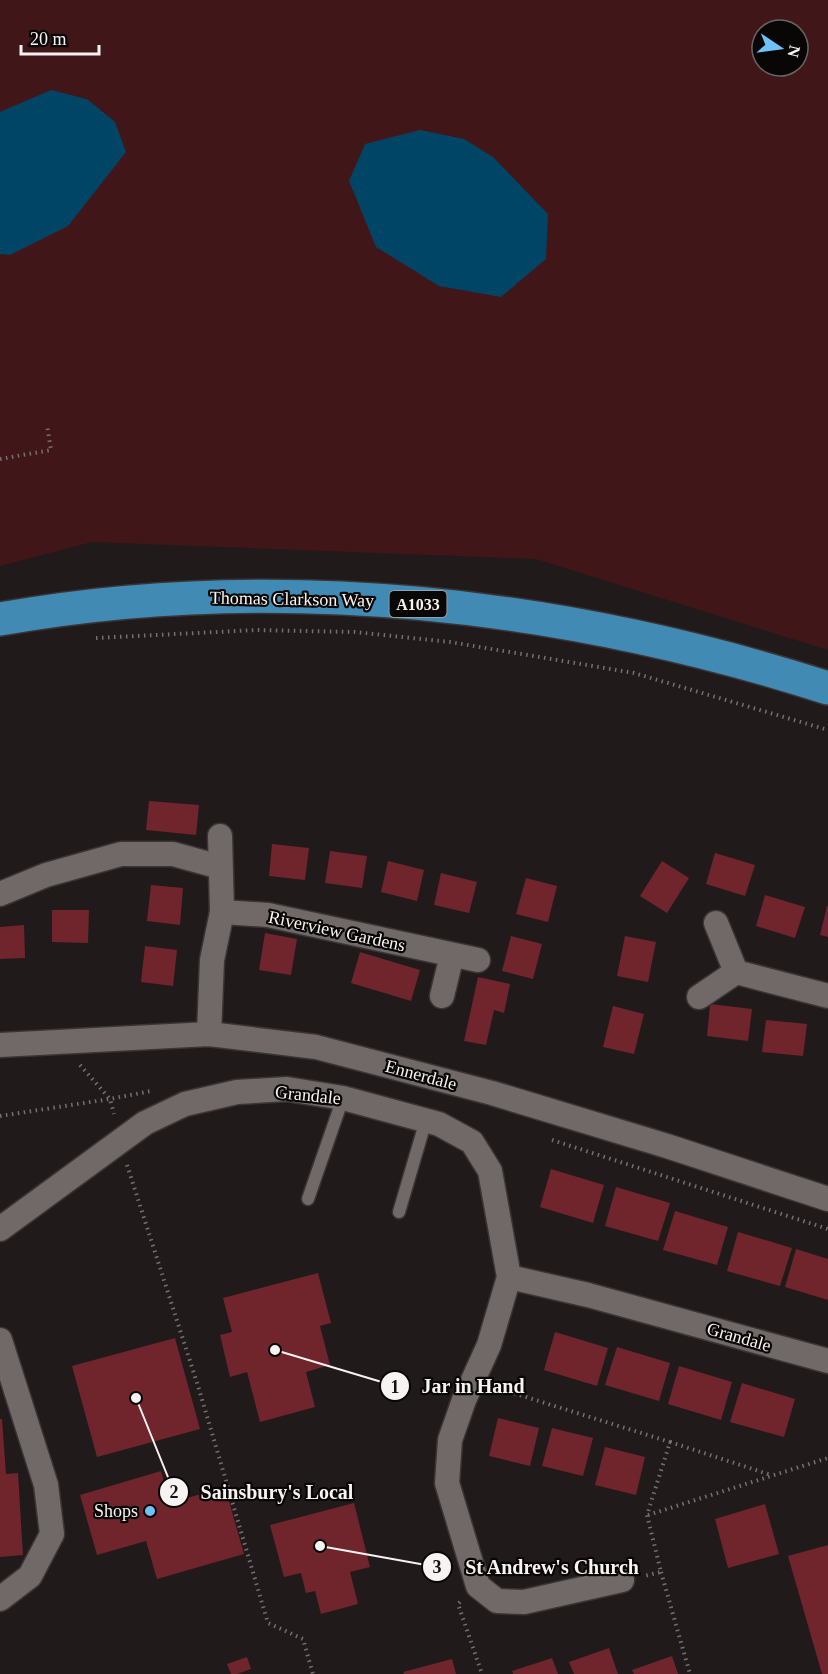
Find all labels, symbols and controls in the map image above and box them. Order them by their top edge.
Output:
scale bar [21,18,99,56]
north arrow [750,18,810,78]
text: 20 m [30,29,67,49]
text: N [784,44,804,59]
street label: Thomas Clarkson Way [210,588,374,610]
road number: A1033 [390,591,446,617]
street label: Riverview Gardens [267,907,407,955]
street label: Ennerdale [383,1056,459,1094]
street label: Grandale [274,1082,342,1108]
street label: Grandale [705,1318,773,1356]
callout: Jar in Hand [380,1367,537,1405]
text: Jar in Hand [422,1375,525,1397]
text: 1 [391,1377,400,1397]
callout: Sainsbury's Local [159,1473,366,1511]
text: Sainsbury's Local [201,1481,354,1504]
text: 2 [170,1482,179,1502]
place label: Shops [94,1501,138,1521]
marker: Shops [143,1504,157,1518]
callout: St Andrew's Church [422,1548,651,1586]
text: St Andrew's Church [465,1556,639,1578]
text: 3 [433,1557,442,1577]

